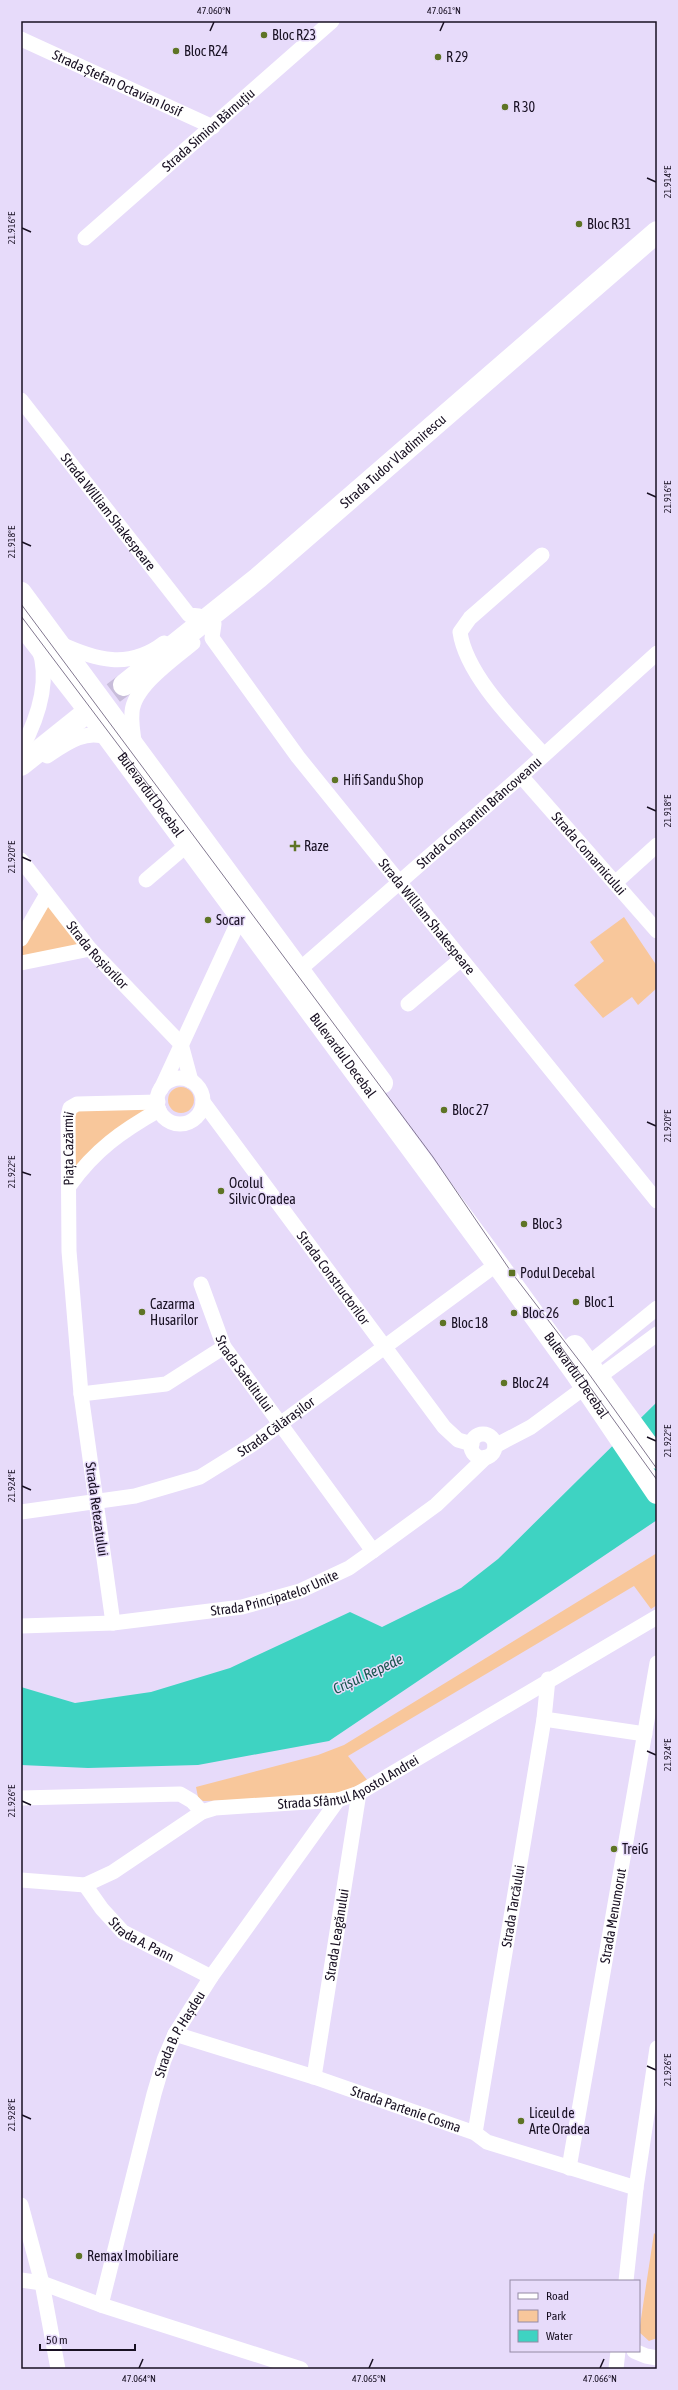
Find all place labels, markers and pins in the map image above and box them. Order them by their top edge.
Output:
place label: Bloc R23 [272,27,316,43]
marker: Bloc R23 [259,30,269,40]
place label: Bloc R24 [184,43,228,59]
marker: Bloc R24 [171,46,181,56]
place label: R 29 [446,49,468,65]
marker: R 29 [433,52,443,62]
place label: R 30 [513,99,535,115]
marker: R 30 [500,102,510,112]
place label: Bloc R31 [587,216,631,232]
marker: Bloc R31 [574,219,584,229]
place label: Hifi Sandu Shop [343,772,424,788]
marker: Hifi Sandu Shop [330,775,340,785]
place label: Raze [304,838,329,854]
marker: Raze [289,840,301,852]
place label: Socar [216,912,245,928]
marker: Socar [203,915,213,925]
place label: Bloc 27 [452,1102,489,1118]
marker: Bloc 27 [439,1105,449,1115]
place label: Ocolul Silvic Oradea [229,1175,296,1207]
marker: Ocolul Silvic Oradea [216,1186,226,1196]
place label: Bloc 3 [532,1216,562,1232]
marker: Bloc 3 [519,1219,529,1229]
place label: Podul Decebal [520,1265,595,1281]
marker: Podul Decebal [507,1268,517,1278]
place label: Bloc 1 [584,1294,614,1310]
place label: Cazarma Husarilor [150,1296,199,1328]
marker: Bloc 1 [571,1297,581,1307]
place label: Bloc 26 [522,1305,559,1321]
marker: Cazarma Husarilor [137,1307,147,1317]
marker: Bloc 26 [509,1308,519,1318]
place label: Bloc 18 [451,1315,488,1331]
marker: Bloc 18 [438,1318,448,1328]
place label: Bloc 24 [512,1375,549,1391]
marker: Bloc 24 [499,1378,509,1388]
place label: TreiG [622,1841,648,1857]
marker: TreiG [609,1844,619,1854]
place label: Liceul de Arte Oradea [529,2105,590,2137]
marker: Liceul de Arte Oradea [516,2116,526,2126]
place label: Remax Imobiliare [87,2248,179,2264]
marker: Remax Imobiliare [74,2251,84,2261]

